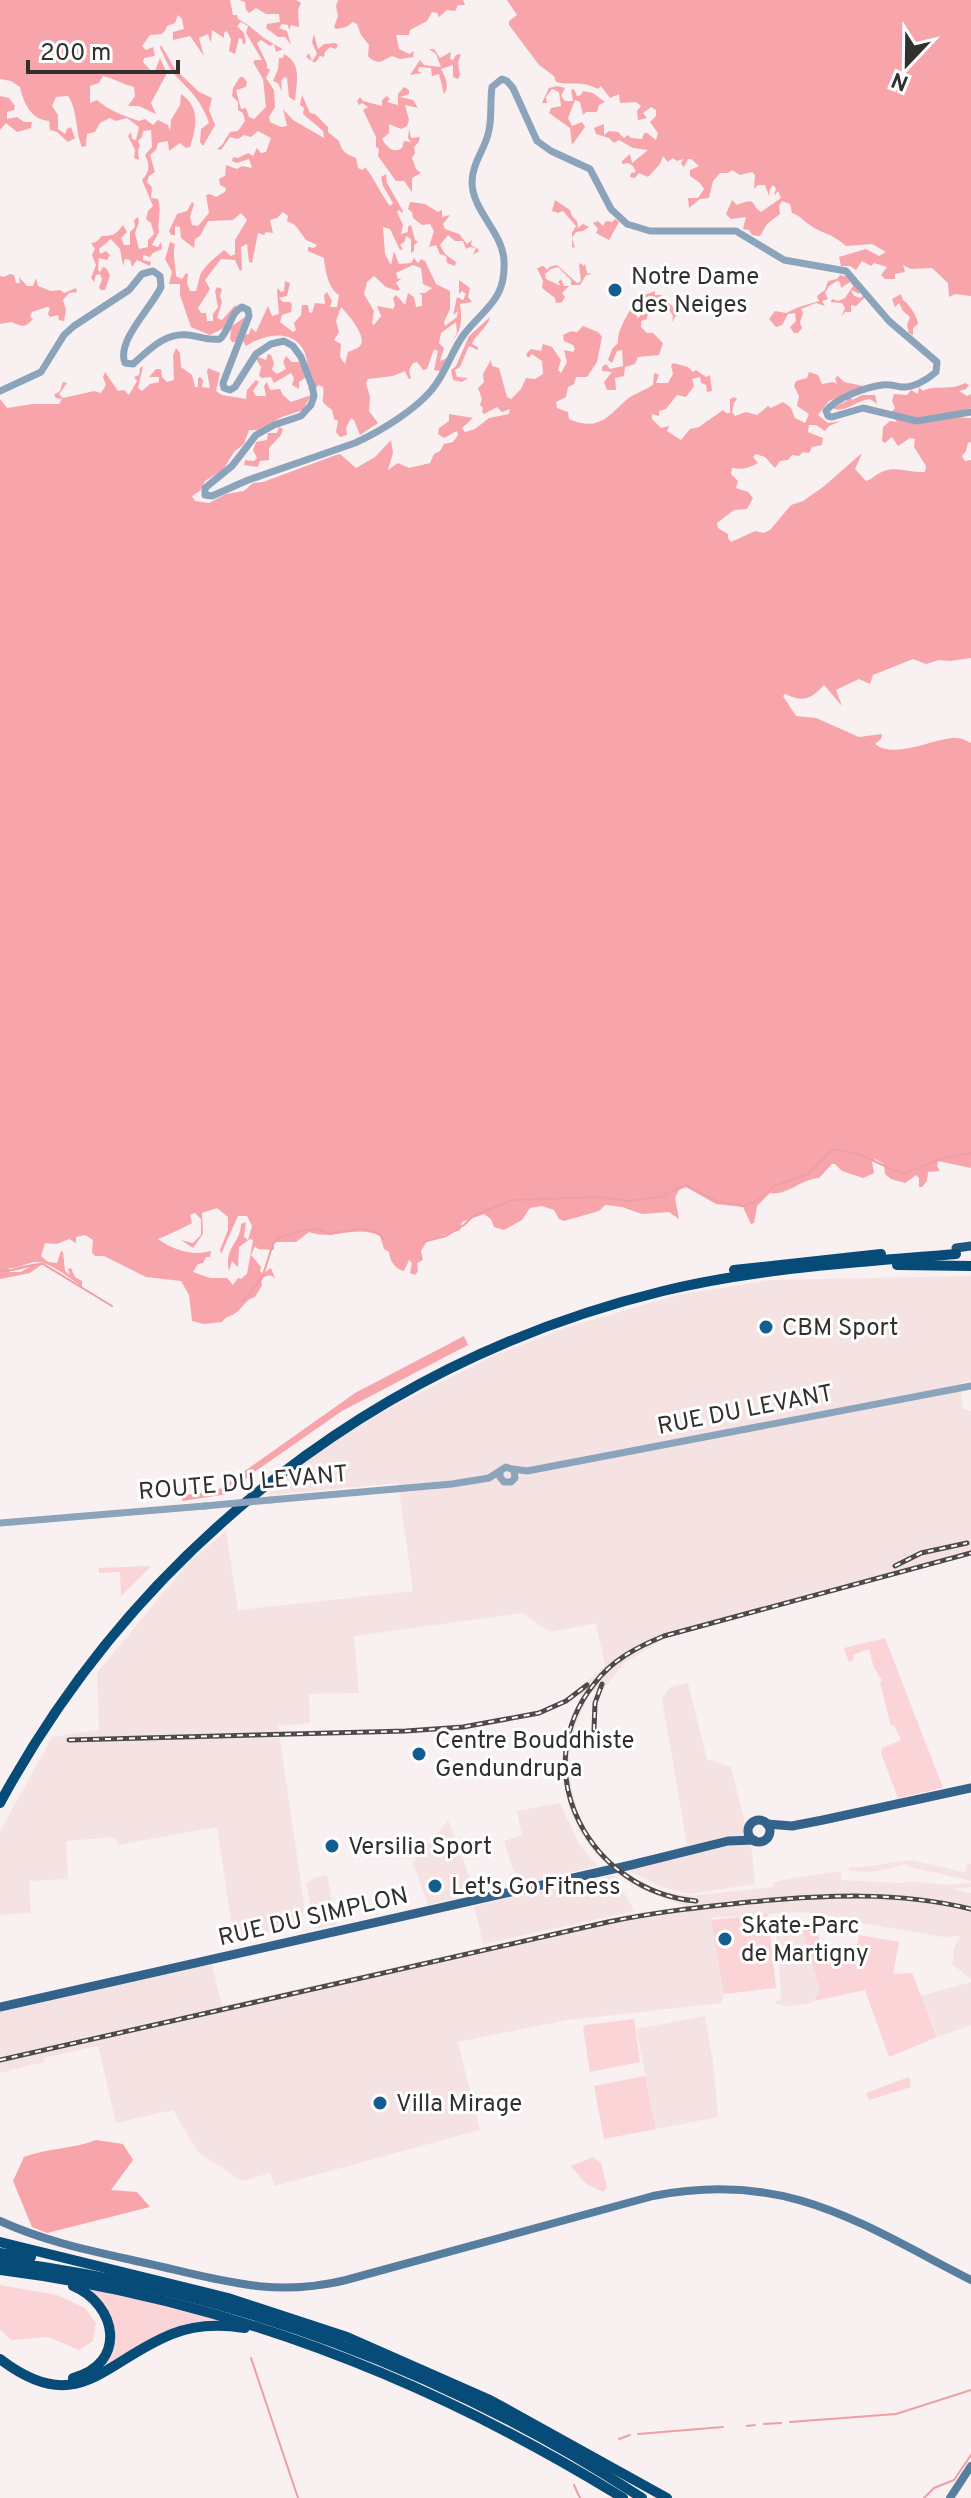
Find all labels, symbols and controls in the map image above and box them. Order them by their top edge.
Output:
scale bar [28,24,178,74]
north arrow [867,24,947,104]
text: 200 m [40,39,111,69]
text: N [888,65,913,96]
place label: Notre Dame des Neiges [631,263,759,321]
marker: Notre Dame des Neiges [606,281,624,299]
place label: CBM Sport [782,1314,898,1344]
marker: CBM Sport [757,1318,775,1336]
street label: RUE DU LEVANT [655,1379,836,1443]
street label: ROUTE DU LEVANT [137,1460,349,1508]
place label: Centre Bouddhiste Gendundrupa [435,1727,634,1785]
marker: Centre Bouddhiste Gendundrupa [410,1745,428,1763]
place label: Versilia Sport [348,1833,492,1863]
marker: Versilia Sport [323,1837,341,1855]
place label: Let's Go Fitness [451,1873,621,1903]
marker: Let's Go Fitness [426,1877,444,1895]
street label: RUE DU SIMPLON [216,1882,411,1954]
place label: Skate-Parc de Martigny [741,1912,869,1970]
marker: Skate-Parc de Martigny [716,1930,734,1948]
place label: Villa Mirage [396,2090,522,2120]
marker: Villa Mirage [371,2094,389,2112]

